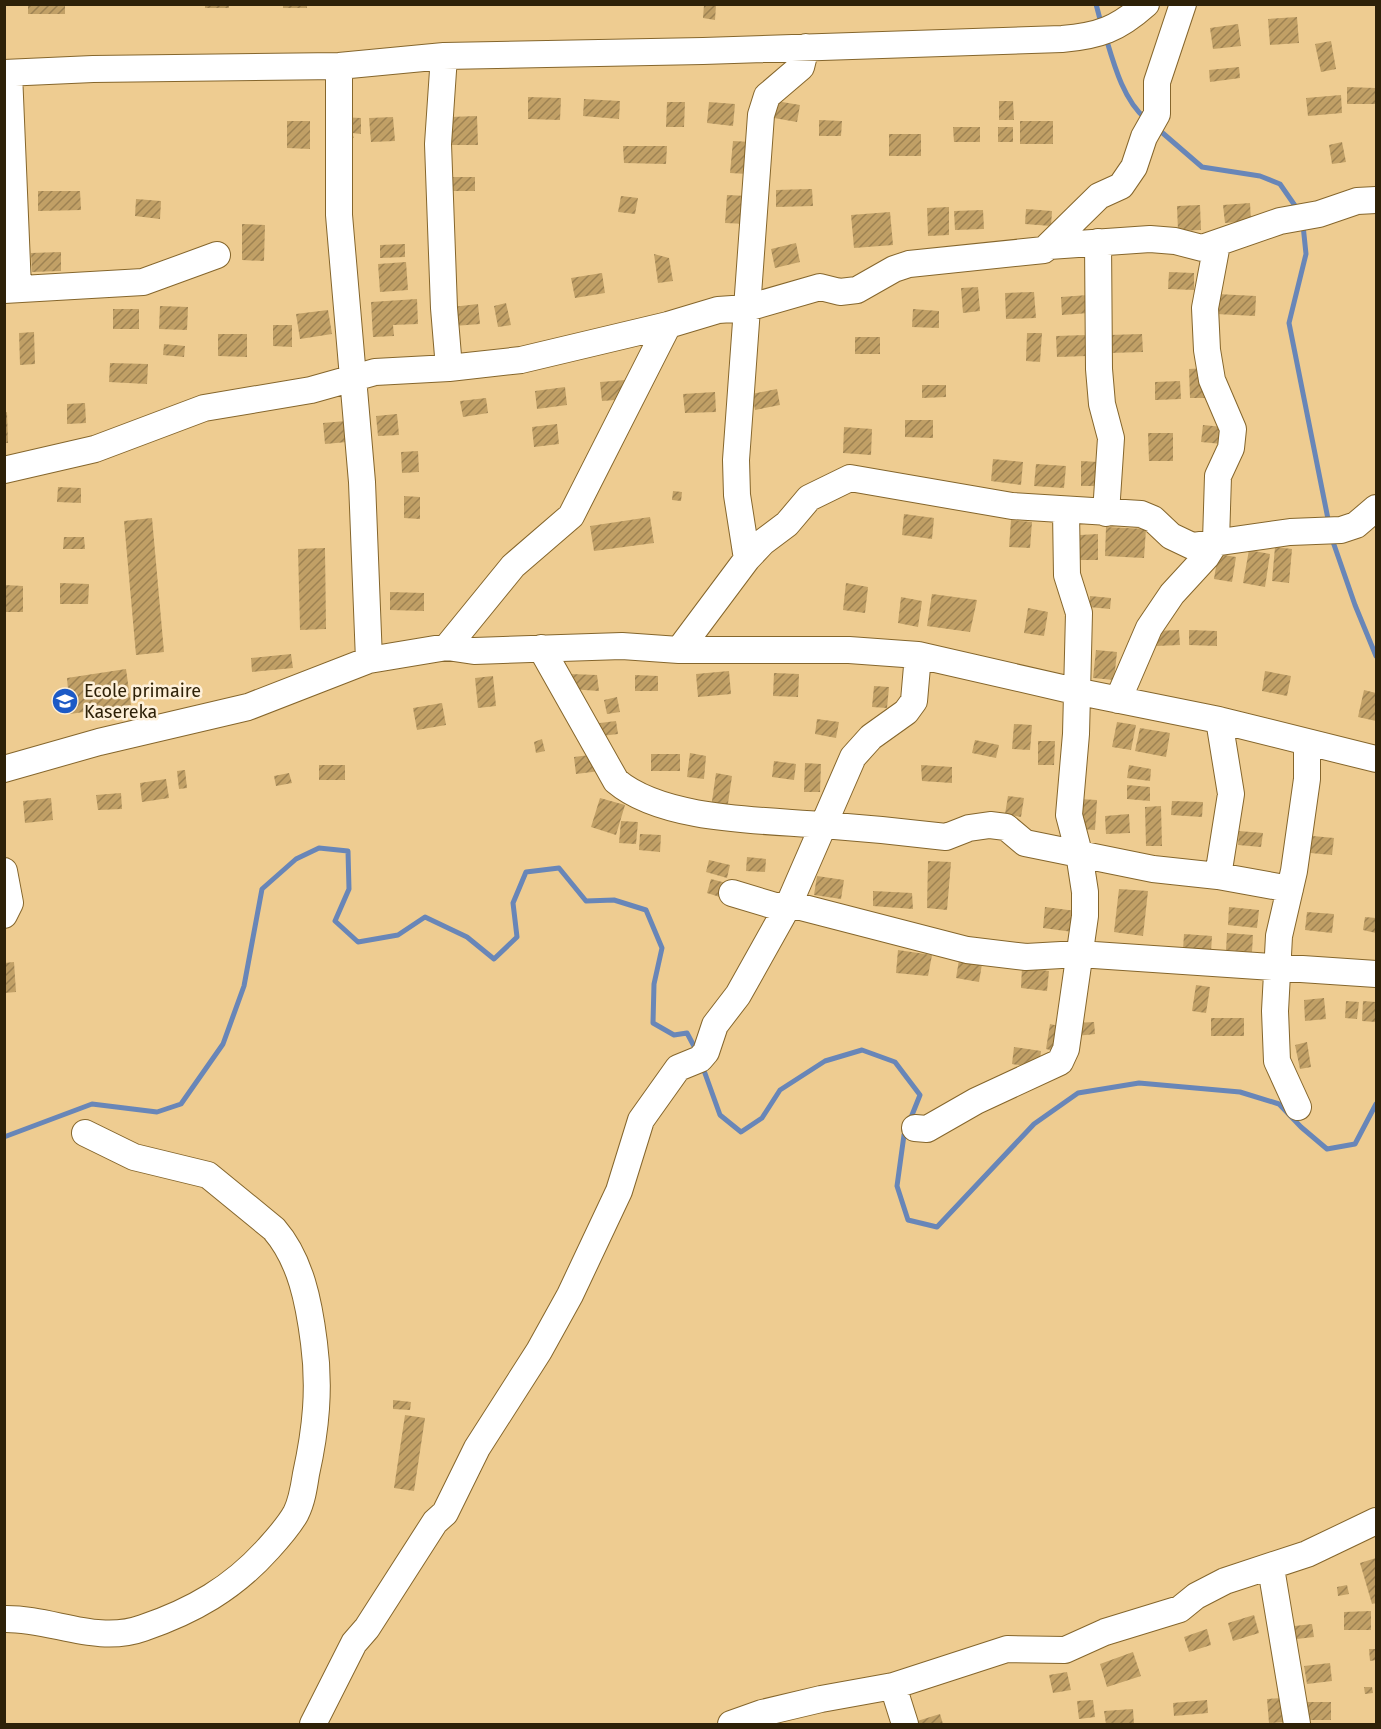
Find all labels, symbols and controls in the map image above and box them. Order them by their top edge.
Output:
place label: Ecole primaire Kasereka [84,680,201,723]
school or university icon: Ecole primaire Kasereka [50,686,80,716]

